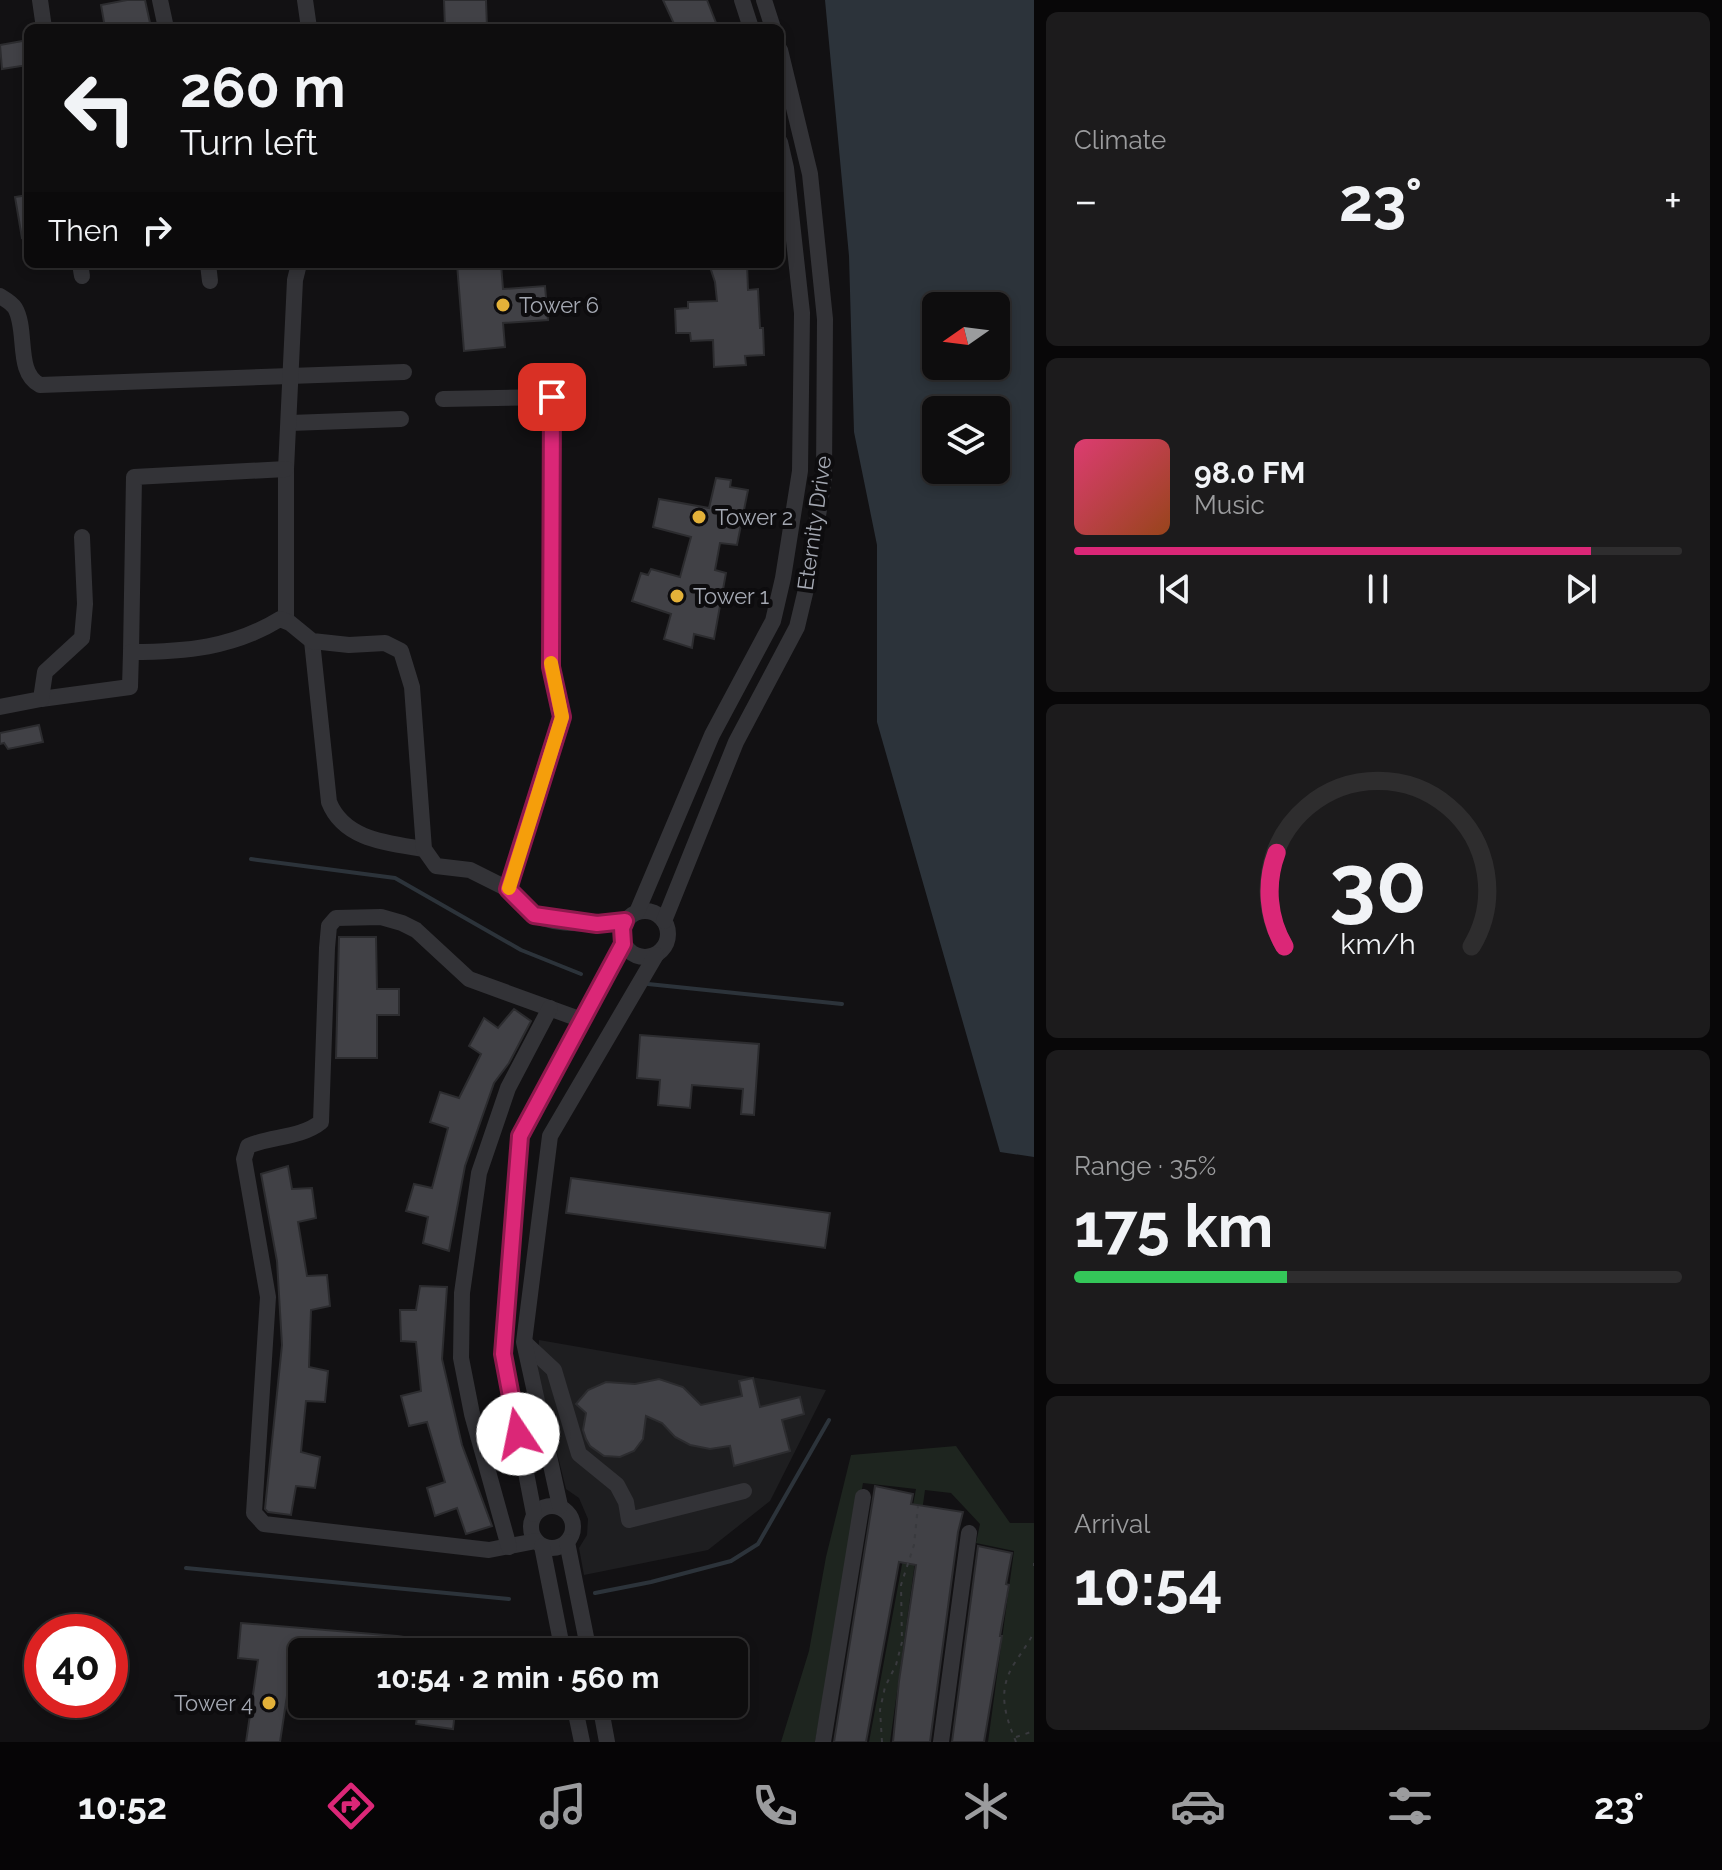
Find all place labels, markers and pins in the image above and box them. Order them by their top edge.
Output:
place label: Tower 6 [519,292,599,318]
marker: Tower 6 [494,296,512,314]
pin [518,363,586,431]
place label: Tower 2 [715,504,793,530]
marker: Tower 2 [690,508,708,526]
place label: Tower 1 [693,583,769,609]
marker: Tower 1 [668,587,686,605]
place label: Tower 4 [174,1690,253,1716]
marker: Tower 4 [260,1694,278,1712]

